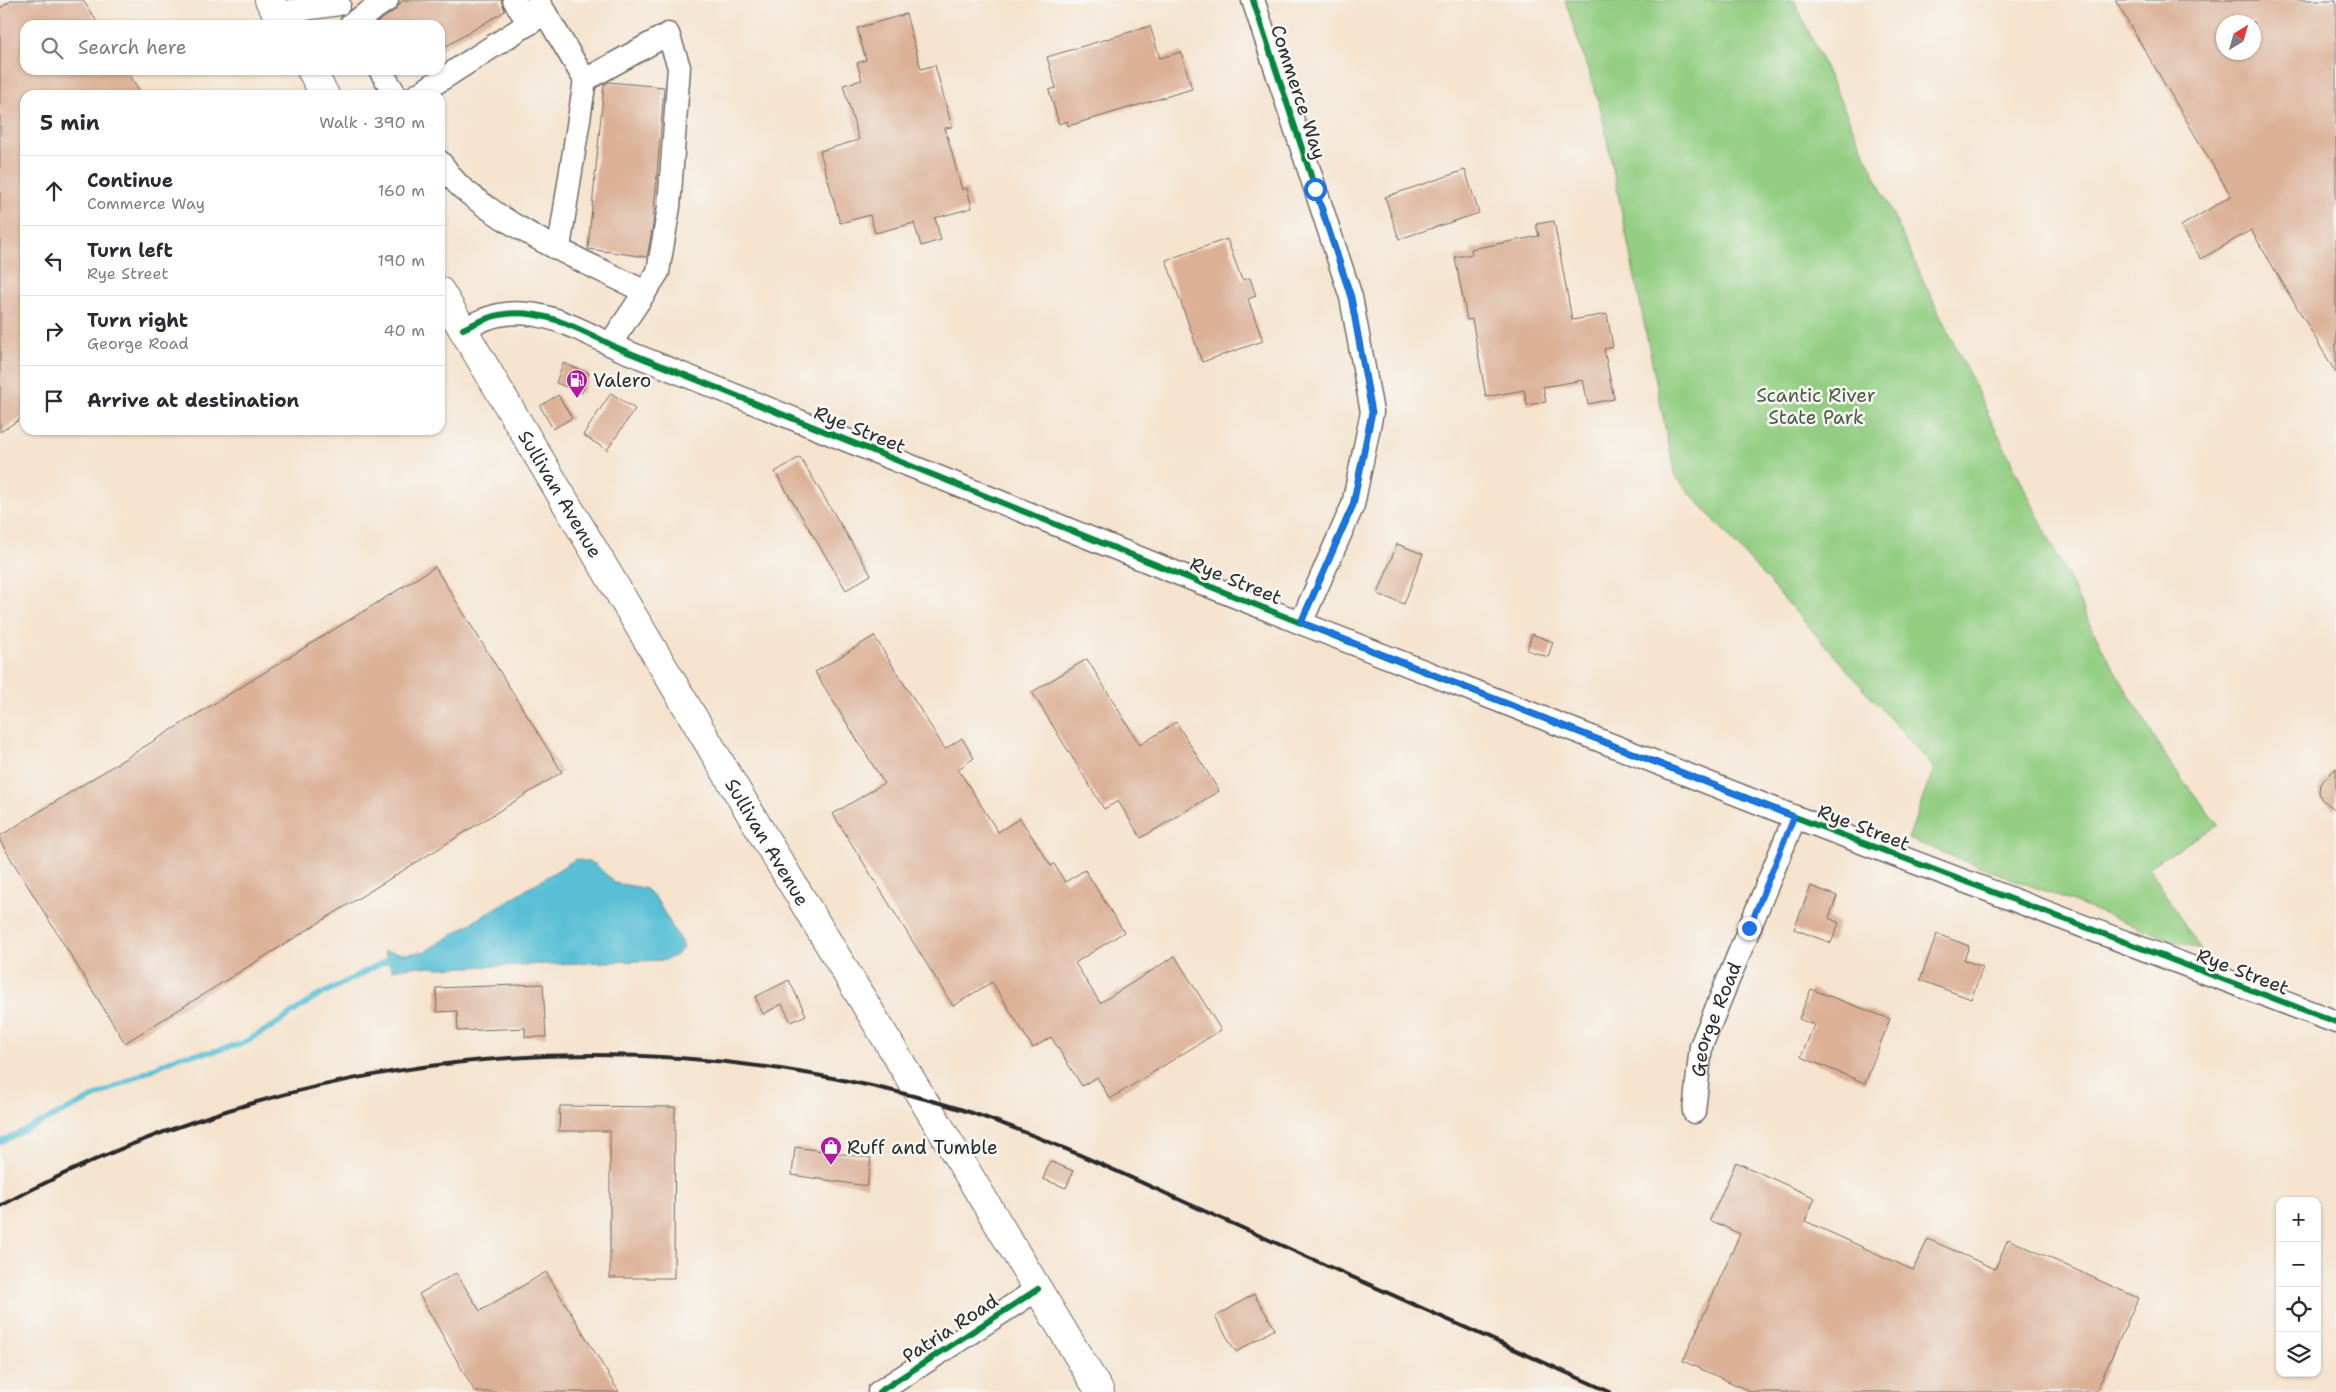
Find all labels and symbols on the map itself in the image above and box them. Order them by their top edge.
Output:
north arrow [2216,15,2261,60]
street label: Commerce Way [1265,22,1332,163]
route start [1304,178,1327,201]
fuel station icon: Valero [565,368,589,399]
place label: Valero [593,368,651,393]
park label: Scantic River State Park [1756,383,1876,430]
street label: Rye Street [810,400,909,459]
street label: Sullivan Avenue [512,426,608,563]
street label: Rye Street [1186,551,1285,610]
street label: Sullivan Avenue [719,774,815,911]
street label: Rye Street [1814,798,1913,856]
route end [1738,917,1761,940]
street label: Rye Street [2193,942,2292,1000]
street label: George Road [1686,958,1747,1078]
shop icon: Ruff and Tumble [819,1135,843,1166]
place label: Ruff and Tumble [847,1135,998,1160]
street label: Patria Road [898,1288,1003,1369]

